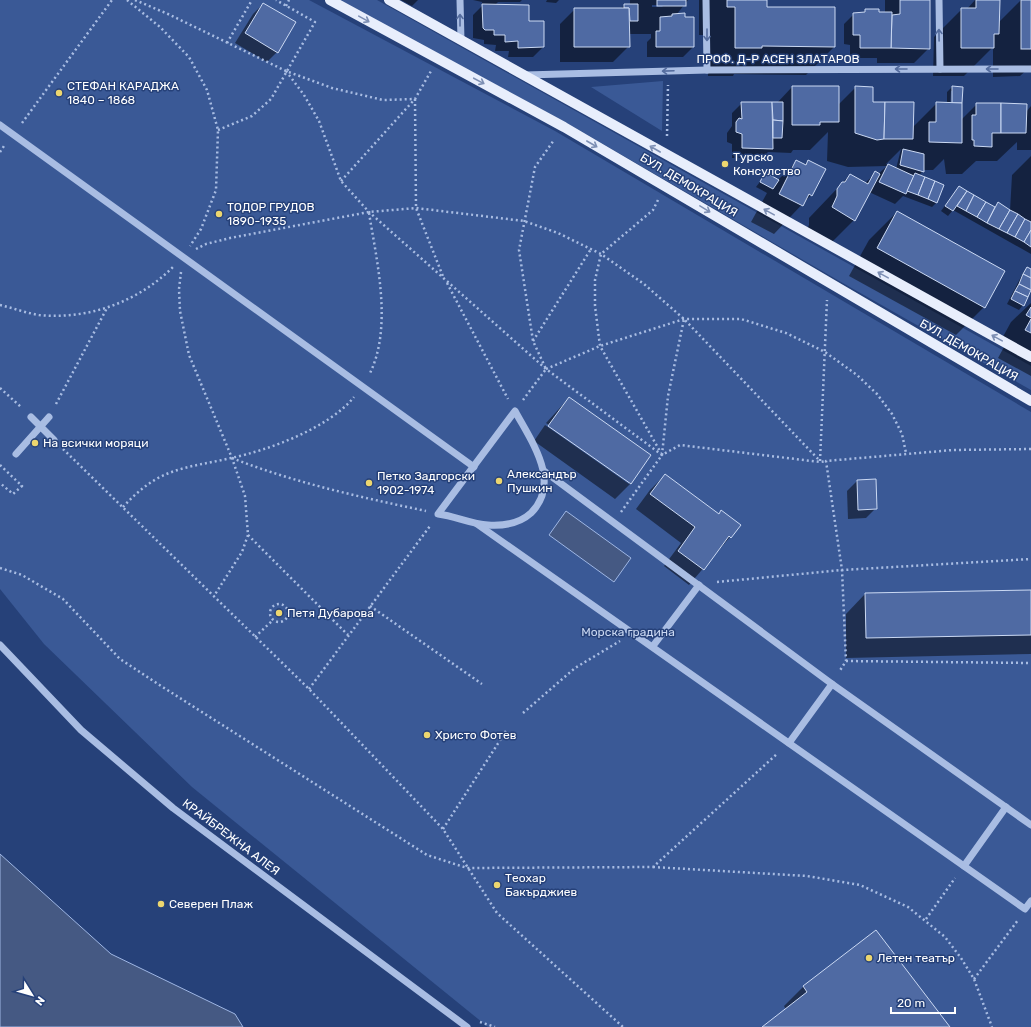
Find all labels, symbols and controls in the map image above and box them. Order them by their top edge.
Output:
one-way arrow [456,14,464,27]
one-way arrow [358,15,370,23]
one-way arrow [703,28,711,41]
one-way arrow [935,29,943,42]
street label: ПРОФ. Д-Р АСЕН ЗЛАТАРОВ [696,52,860,66]
one-way arrow [986,65,999,73]
one-way arrow [895,66,908,73]
one-way arrow [662,68,675,75]
one-way arrow [473,77,485,85]
place label: СТЕФАН КАРАДЖА 1840 – 1868 [67,79,179,107]
marker: СТЕФАН КАРАДЖА 1840 – 1868 [54,88,64,98]
one-way arrow [586,140,598,148]
one-way arrow [650,145,662,153]
street label: БУЛ. ДЕМОКРАЦИЯ [638,150,740,220]
place label: Турско Консулство [733,150,801,178]
marker: Турско Консулство [720,159,730,169]
place label: TOДOP ГРУДОВ 1890-1935 [227,200,315,228]
one-way arrow [699,206,711,214]
one-way arrow [763,208,775,216]
marker: TOДOP ГРУДОВ 1890-1935 [214,209,224,219]
one-way arrow [877,271,889,278]
street label: БУЛ. ДЕМОКРАЦИЯ [917,316,1021,384]
one-way arrow [991,333,1003,341]
place label: На всички моряци [43,436,149,450]
marker: На всички моряци [30,438,40,448]
place label: Александър Пушкин [507,467,577,495]
place label: Петко Задгорски 1902-1974 [377,469,475,497]
marker: Александър Пушкин [494,476,504,486]
marker: Петко Задгорски 1902-1974 [364,478,374,488]
place label: Петя Дубарова [287,606,374,620]
marker: Петя Дубарова [274,608,284,618]
park label: Морска градина [581,625,675,639]
place label: Христо Фотев [435,728,517,742]
marker: Христо Фотев [422,730,432,740]
street label: КРАЙБРЕЖНА АЛЕЯ [180,796,282,878]
place label: Теохар Бакърджиев [505,871,578,899]
marker: Теохар Бакърджиев [492,880,502,890]
place label: Северен Плаж [169,897,253,911]
marker: Северен Плаж [156,899,166,909]
place label: Летен театър [877,951,955,965]
marker: Летен театър [864,953,874,963]
north arrow [12,975,52,1015]
scale bar [891,989,955,1015]
text: N [32,994,47,1008]
text: 20 m [897,996,925,1010]

